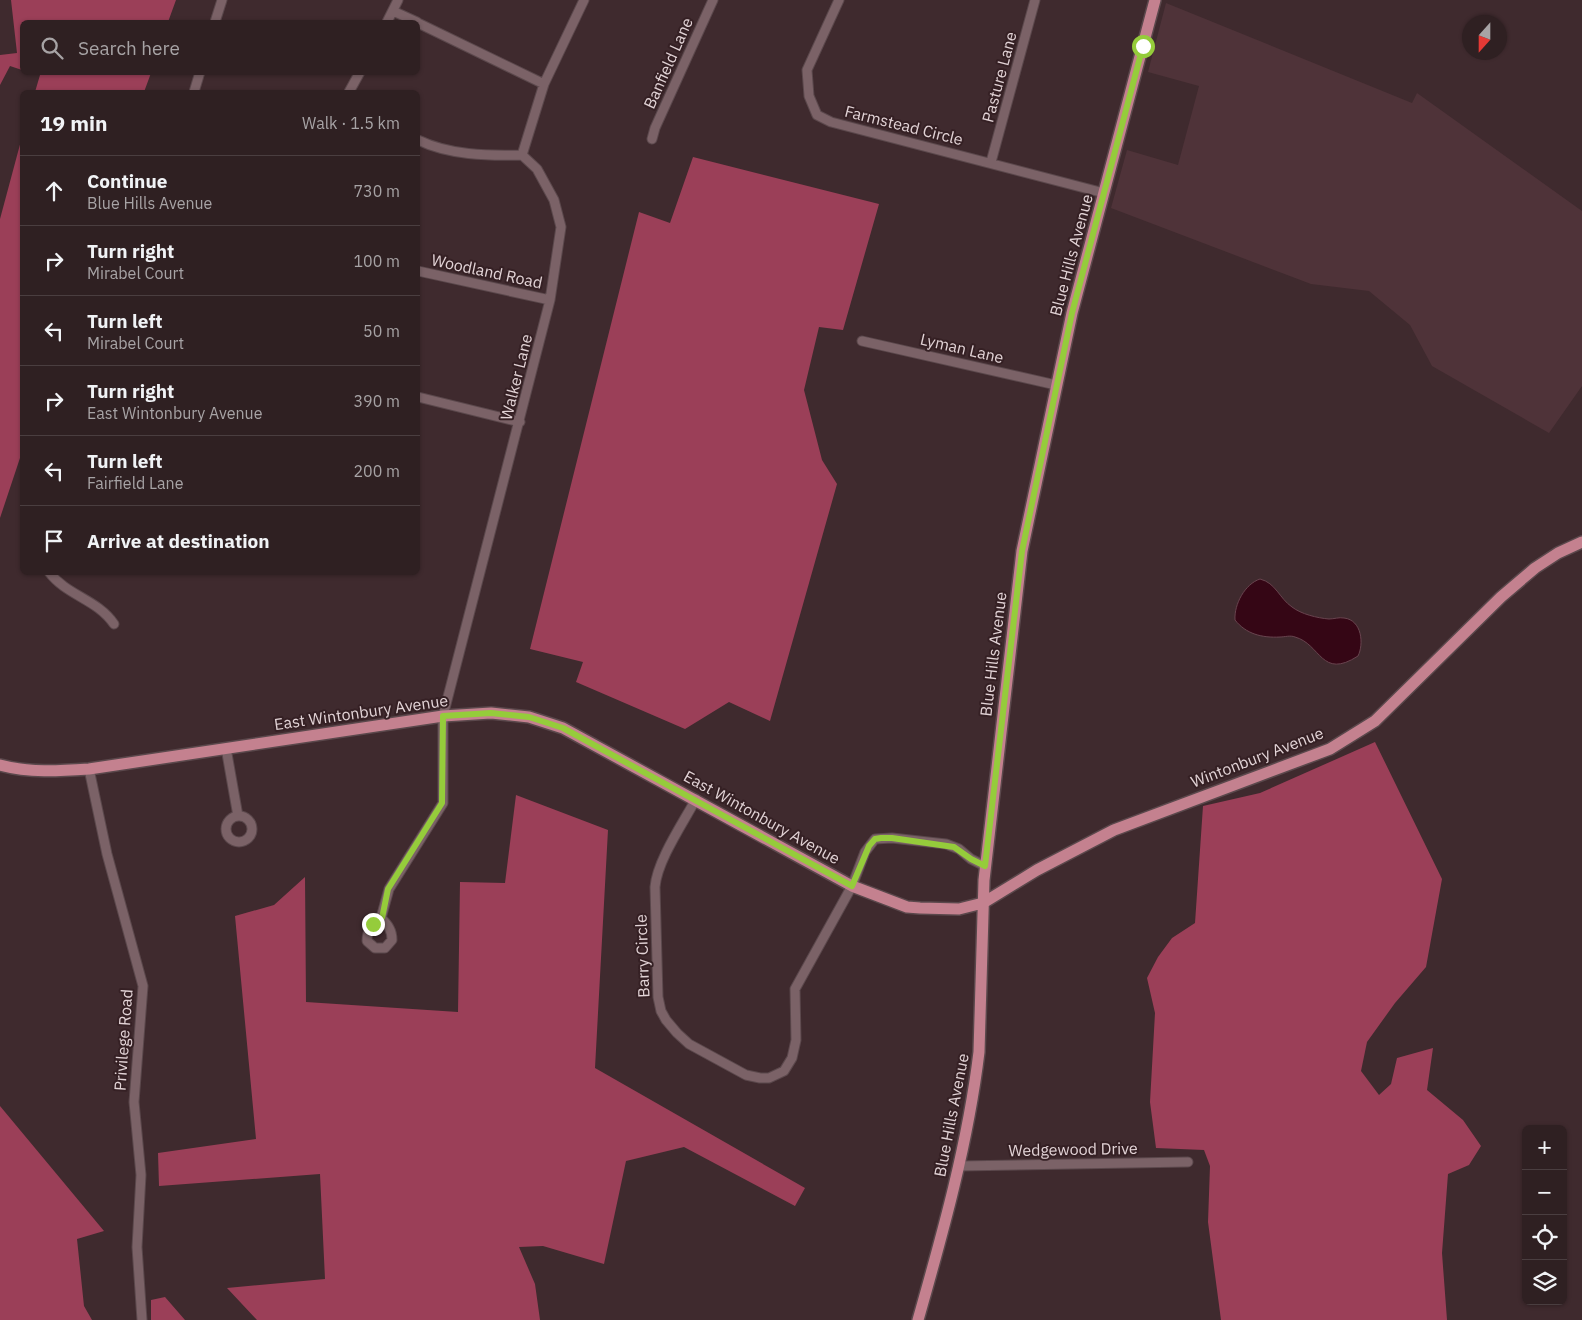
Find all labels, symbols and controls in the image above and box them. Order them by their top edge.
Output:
street label: Banfield Lane [639,14,697,112]
north arrow [1462,15,1507,60]
search box [20,20,420,75]
street label: Pasture Lane [977,29,1021,125]
icon: search [38,34,66,62]
route start [1132,35,1155,58]
text: Search here [78,36,180,60]
street label: Farmstead Circle [843,101,965,149]
text: 19 min [40,109,107,137]
text: Walk · 1.5 km [302,113,400,133]
text: Continue [87,169,167,193]
icon: ahead [40,177,68,205]
text: 730 m [353,181,400,201]
street label: Blue Hills Avenue [1045,192,1097,318]
text: Blue Hills Avenue [87,193,212,213]
text: Turn right [87,239,174,263]
icon: right [40,247,68,275]
street label: Woodland Road [430,249,544,293]
text: 100 m [353,251,400,271]
text: Mirabel Court [87,263,184,283]
text: Turn left [87,309,163,333]
icon: left [40,317,68,345]
text: 50 m [363,321,400,341]
street label: Lyman Lane [918,329,1006,367]
street label: Walker Lane [496,332,536,422]
text: Mirabel Court [87,333,184,353]
text: Turn right [87,379,174,403]
icon: right [40,387,68,415]
text: 390 m [353,391,400,411]
text: East Wintonbury Avenue [87,403,262,423]
text: Turn left [87,449,163,473]
icon: left [40,457,68,485]
text: 200 m [353,461,400,481]
text: Fairfield Lane [87,473,183,493]
icon: arrive [40,527,68,555]
text: Arrive at destination [87,529,270,553]
street label: Blue Hills Avenue [975,590,1011,717]
street label: East Wintonbury Avenue [273,690,449,734]
street label: Wintonbury Avenue [1188,722,1326,792]
street label: East Wintonbury Avenue [680,766,844,868]
route end [362,913,385,936]
street label: Barry Circle [631,914,653,998]
street label: Privilege Road [109,988,137,1092]
street label: Blue Hills Avenue [929,1051,973,1178]
map controls [1522,1125,1567,1305]
button: + [1522,1125,1567,1170]
street label: Wedgewood Drive [1008,1138,1138,1160]
button: − [1522,1170,1567,1215]
button: locate [1522,1215,1567,1260]
button: layers [1522,1260,1567,1305]

